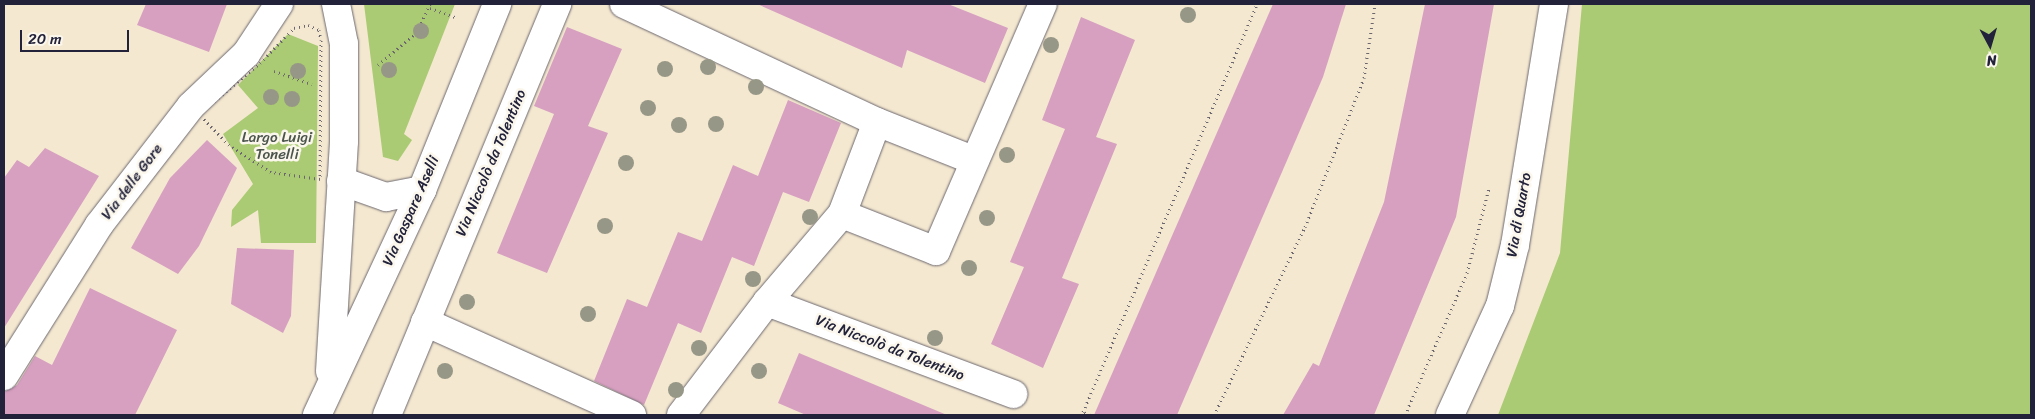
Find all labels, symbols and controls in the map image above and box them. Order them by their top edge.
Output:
scale bar [22,20,131,52]
north arrow [1965,20,2015,70]
text: 20 m [28,26,62,52]
text: N [1985,47,1998,73]
street label: Via Niccolò da Tolentino [452,87,530,239]
park label: Largo Luigi Tonelli [242,128,312,163]
street label: Via delle Gore [97,140,167,224]
street label: Via Gaspare Aselli [379,153,443,269]
street label: Via di Quarto [1503,171,1535,259]
street label: Via Niccolò da Tolentino [813,311,967,385]

